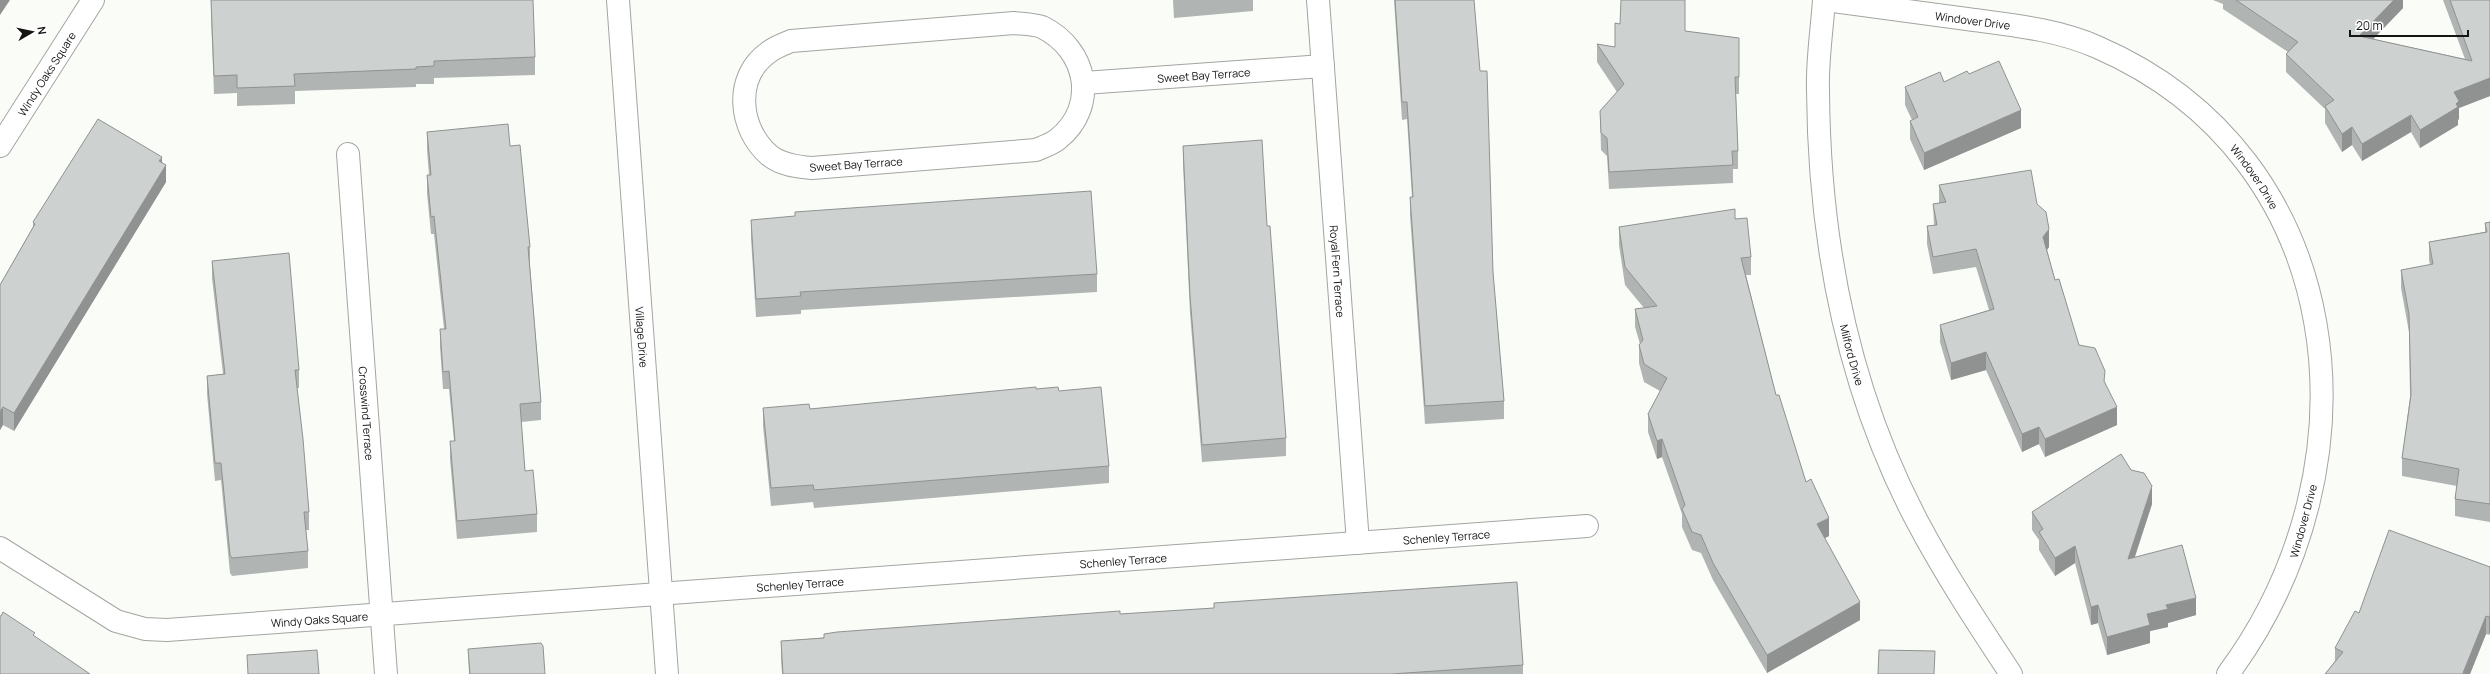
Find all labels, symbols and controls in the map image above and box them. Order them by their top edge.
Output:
street label: Windover Drive [1934,7,2012,32]
north arrow [12,12,52,52]
scale bar [2350,12,2468,38]
text: 20 m [2356,17,2383,34]
text: N [34,25,50,36]
street label: Windy Oaks Square [14,28,79,119]
street label: Sweet Bay Terrace [1157,64,1251,85]
street label: Windover Drive [2227,141,2283,212]
street label: Sweet Bay Terrace [809,153,904,175]
street label: Royal Fern Terrace [1327,225,1349,319]
street label: Village Drive [633,306,652,369]
street label: Milford Drive [1837,323,1868,388]
street label: Crosswind Terrace [356,366,378,461]
street label: Windover Drive [2286,482,2320,559]
street label: Schenley Terrace [1402,526,1491,547]
street label: Schenley Terrace [1079,549,1168,571]
street label: Schenley Terrace [756,573,845,594]
street label: Windy Oaks Square [270,608,369,630]

